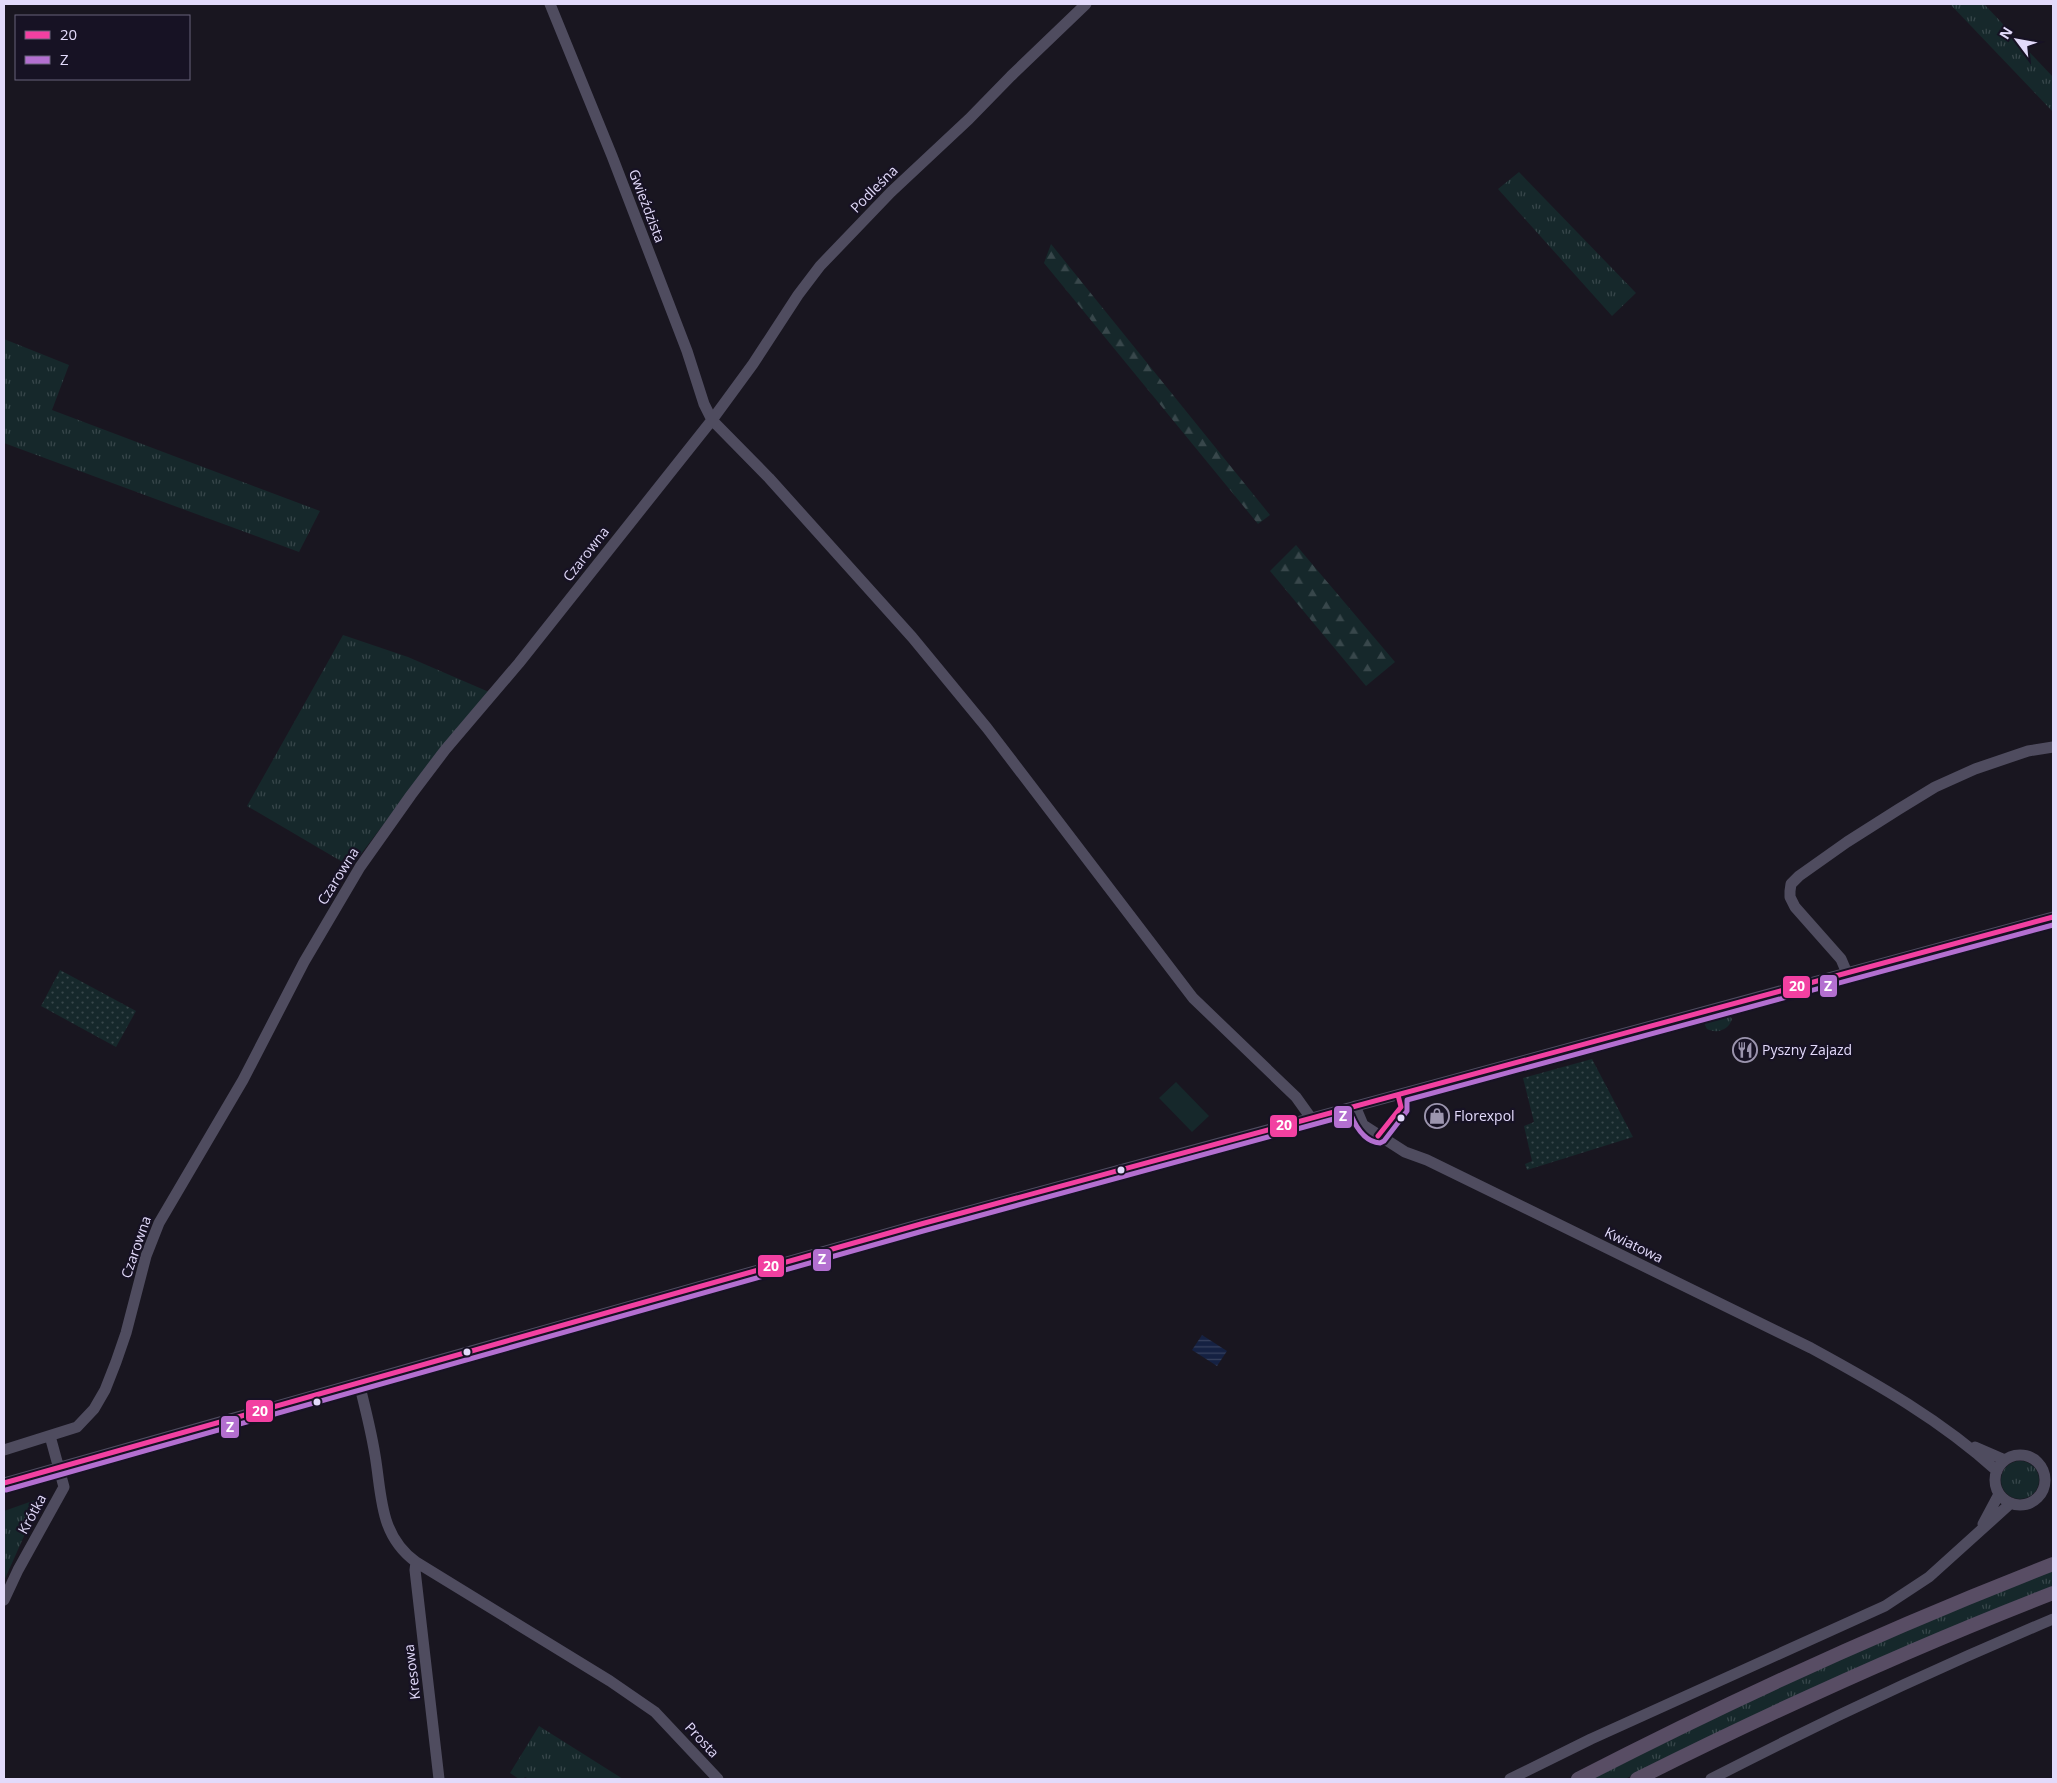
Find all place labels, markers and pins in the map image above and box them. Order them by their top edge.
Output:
restaurant icon: Pyszny Zajazd [1732,1037,1758,1063]
place label: Pyszny Zajazd [1762,1040,1852,1059]
shop icon: Florexpol [1424,1103,1450,1129]
place label: Florexpol [1454,1106,1515,1125]
unlabelled marker [1396,1113,1406,1123]
unlabelled marker [1116,1165,1126,1175]
unlabelled marker [462,1347,472,1357]
unlabelled marker [312,1397,322,1407]

